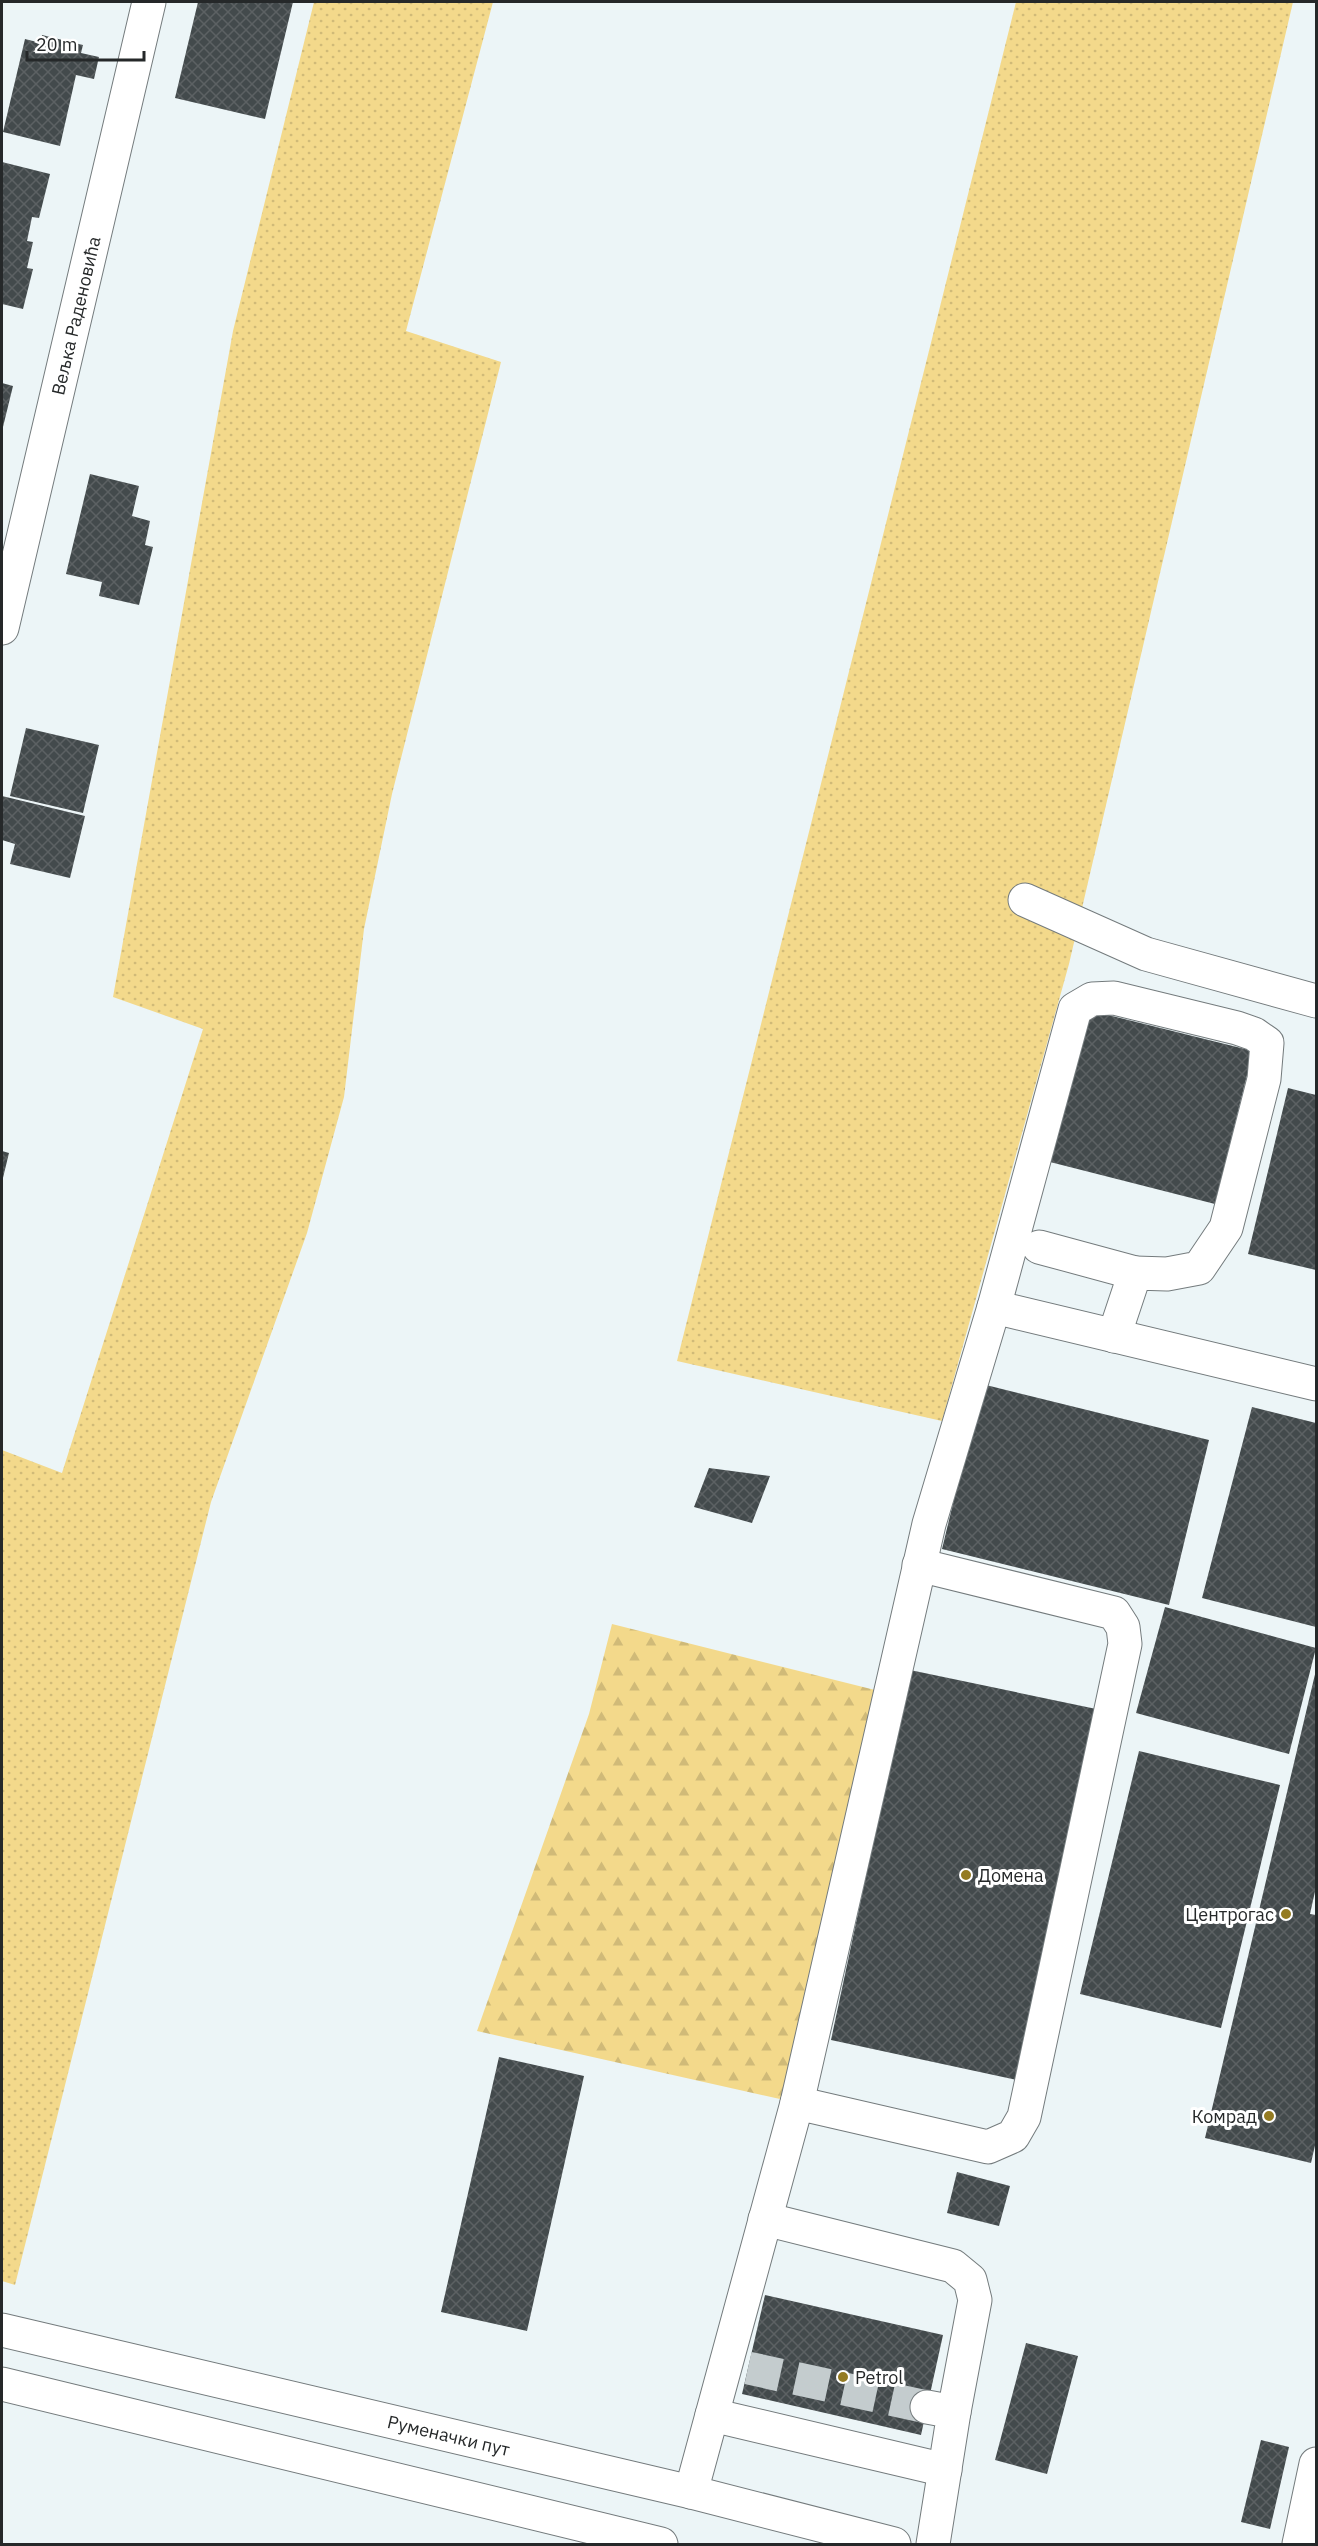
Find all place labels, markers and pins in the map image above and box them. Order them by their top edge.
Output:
place label: Домена [978,1864,1044,1887]
marker: Домена [959,1868,973,1882]
place label: Центрогас [1185,1903,1274,1926]
marker: Центрогас [1279,1907,1293,1921]
place label: Комрад [1192,2105,1257,2128]
marker: Комрад [1262,2109,1276,2123]
place label: Petrol [855,2366,903,2389]
marker: Petrol [836,2370,850,2384]

